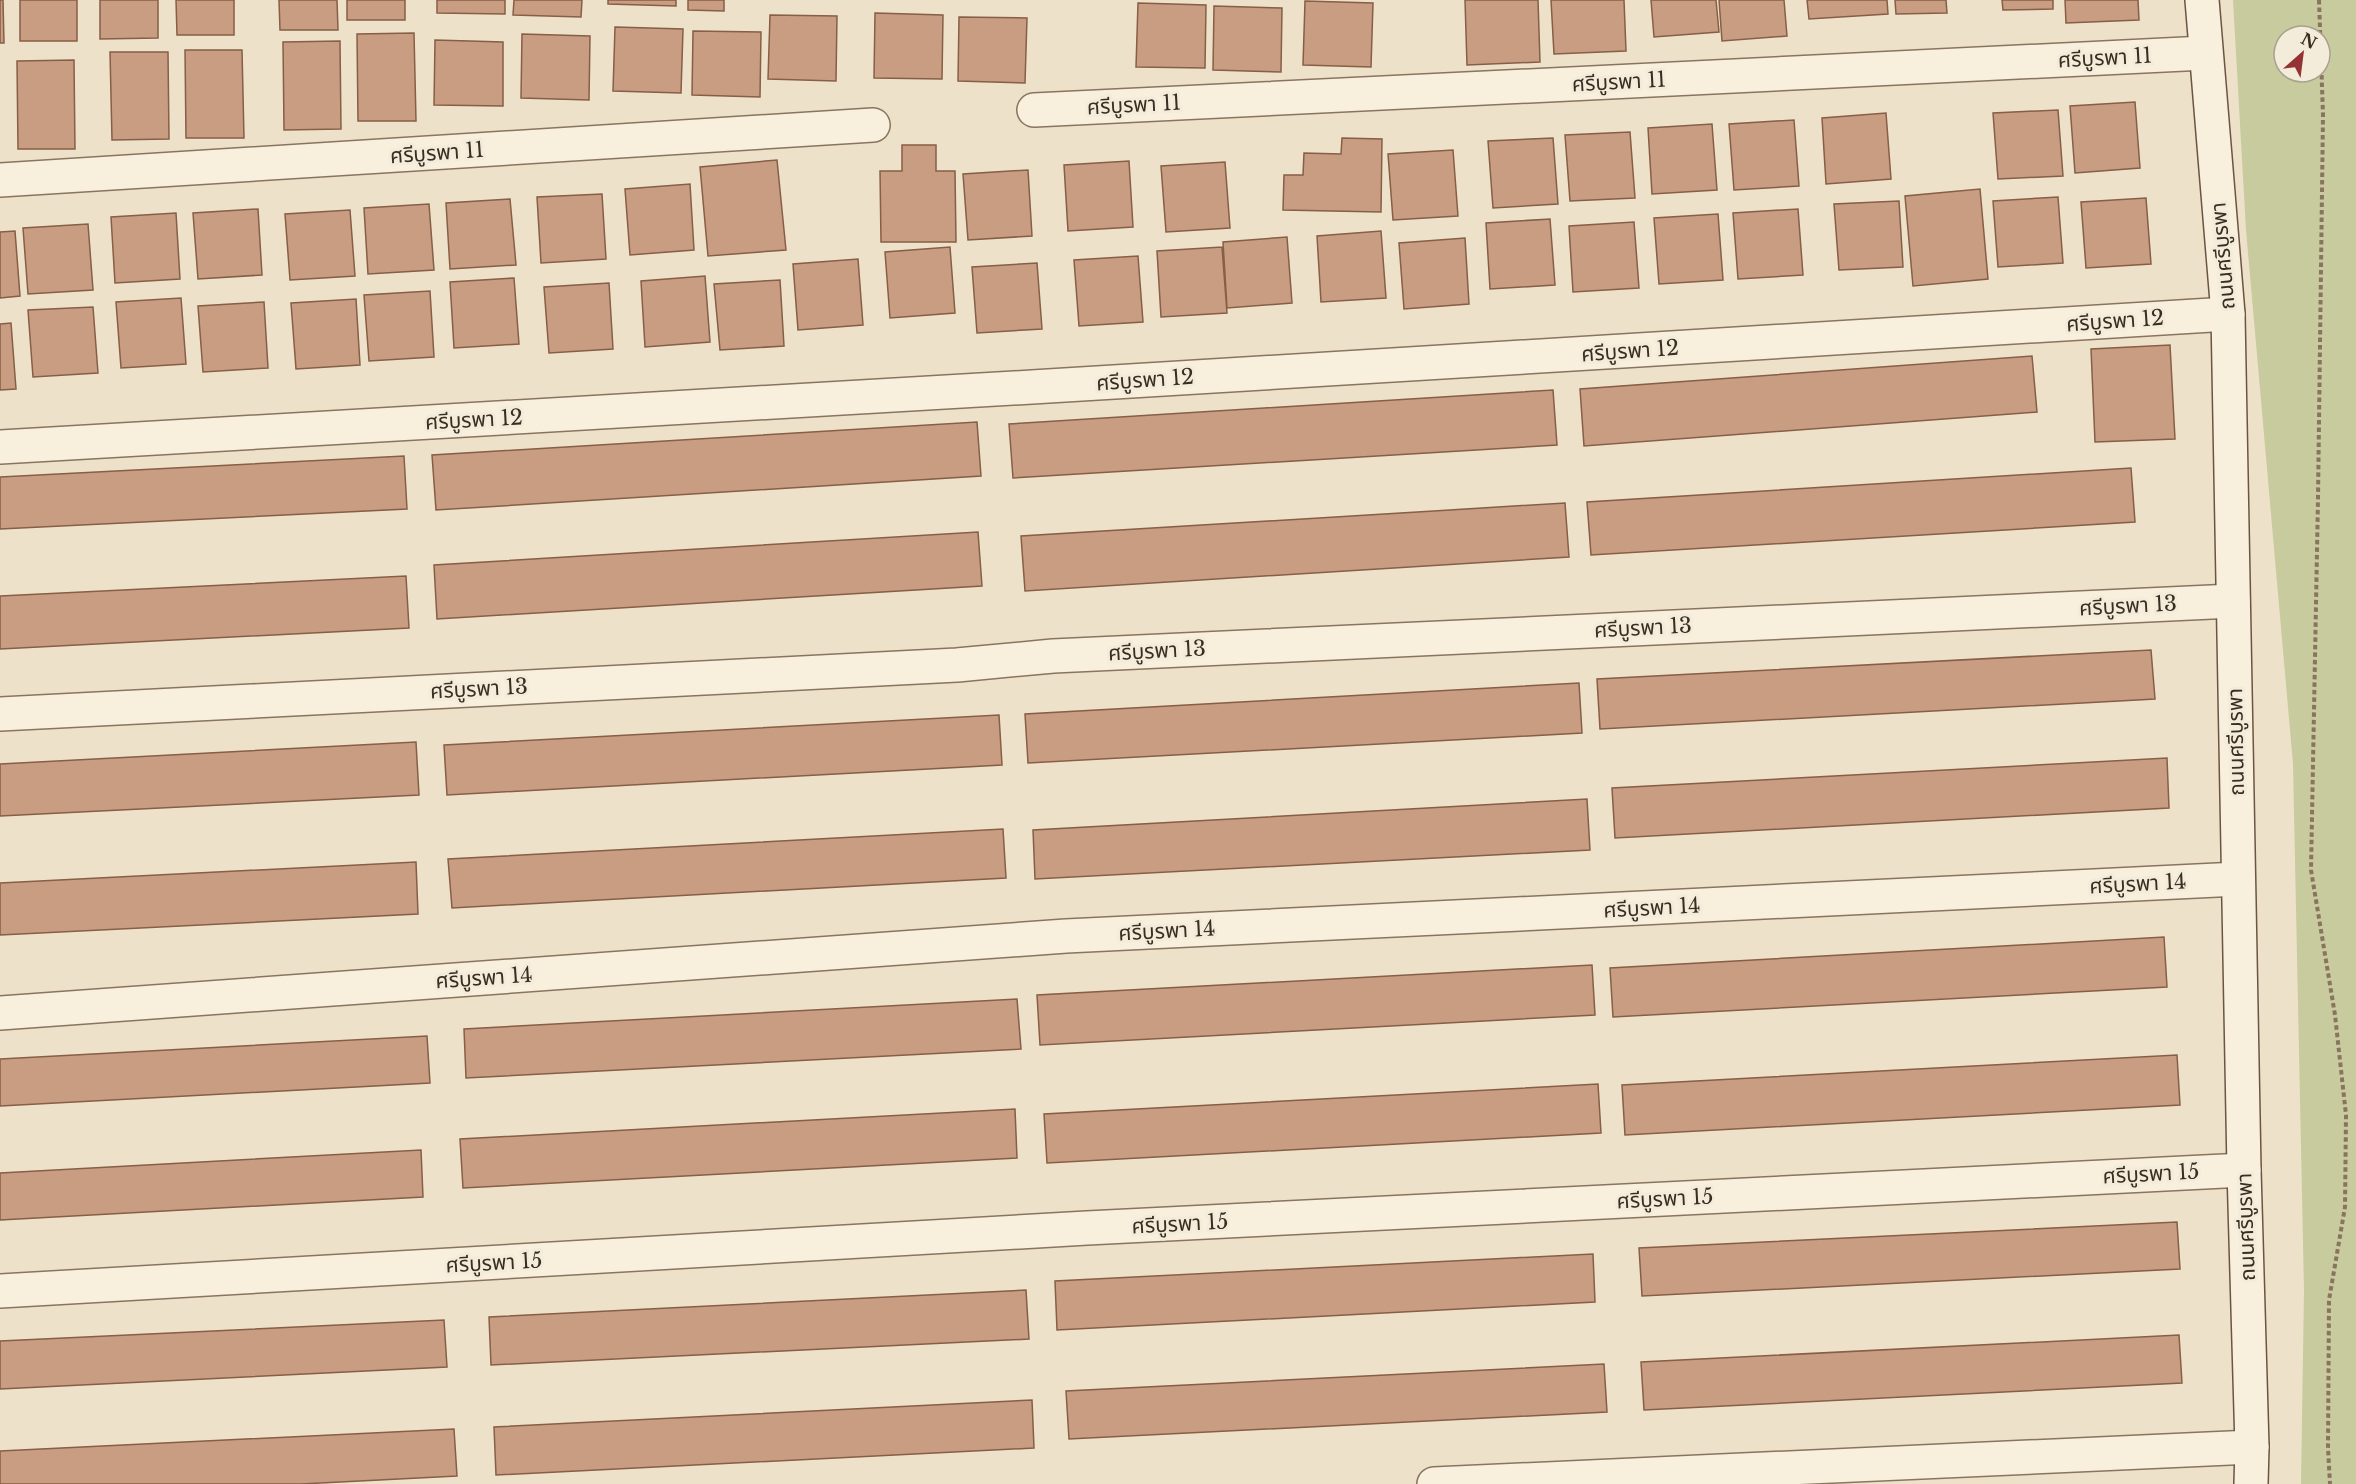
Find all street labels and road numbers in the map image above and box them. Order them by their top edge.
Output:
street label: ศรีบูรพา 11 [2057,43,2153,73]
street label: ศรีบูรพา 11 [1571,67,1667,97]
street label: ศรีบูรพา 11 [1086,90,1182,120]
street label: ศรีบูรพา 11 [389,137,485,169]
street label: ถนนศรีบูรพา [2205,201,2241,311]
street label: ศรีบูรพา 12 [2065,305,2165,337]
street label: ศรีบูรพา 12 [1580,335,1680,367]
street label: ศรีบูรพา 12 [1095,364,1195,396]
street label: ศรีบูรพา 12 [424,404,524,436]
street label: ศรีบูรพา 13 [2078,590,2178,622]
street label: ศรีบูรพา 13 [1593,612,1693,644]
street label: ศรีบูรพา 13 [1107,635,1207,667]
street label: ศรีบูรพา 13 [429,673,529,705]
street label: ถนนศรีบูรพา [2222,688,2250,796]
street label: ศรีบูรพา 14 [2089,868,2187,900]
street label: ศรีบูรพา 14 [1603,892,1701,924]
street label: ศรีบูรพา 14 [1118,915,1216,947]
street label: ศรีบูรพา 14 [435,962,533,994]
street label: ศรีบูรพา 15 [2102,1158,2200,1190]
street label: ถนนศรีบูรพา [2231,1173,2261,1281]
street label: ศรีบูรพา 15 [1616,1183,1714,1215]
street label: ศรีบูรพา 15 [1131,1208,1229,1240]
street label: ศรีบูรพา 15 [445,1247,543,1279]

